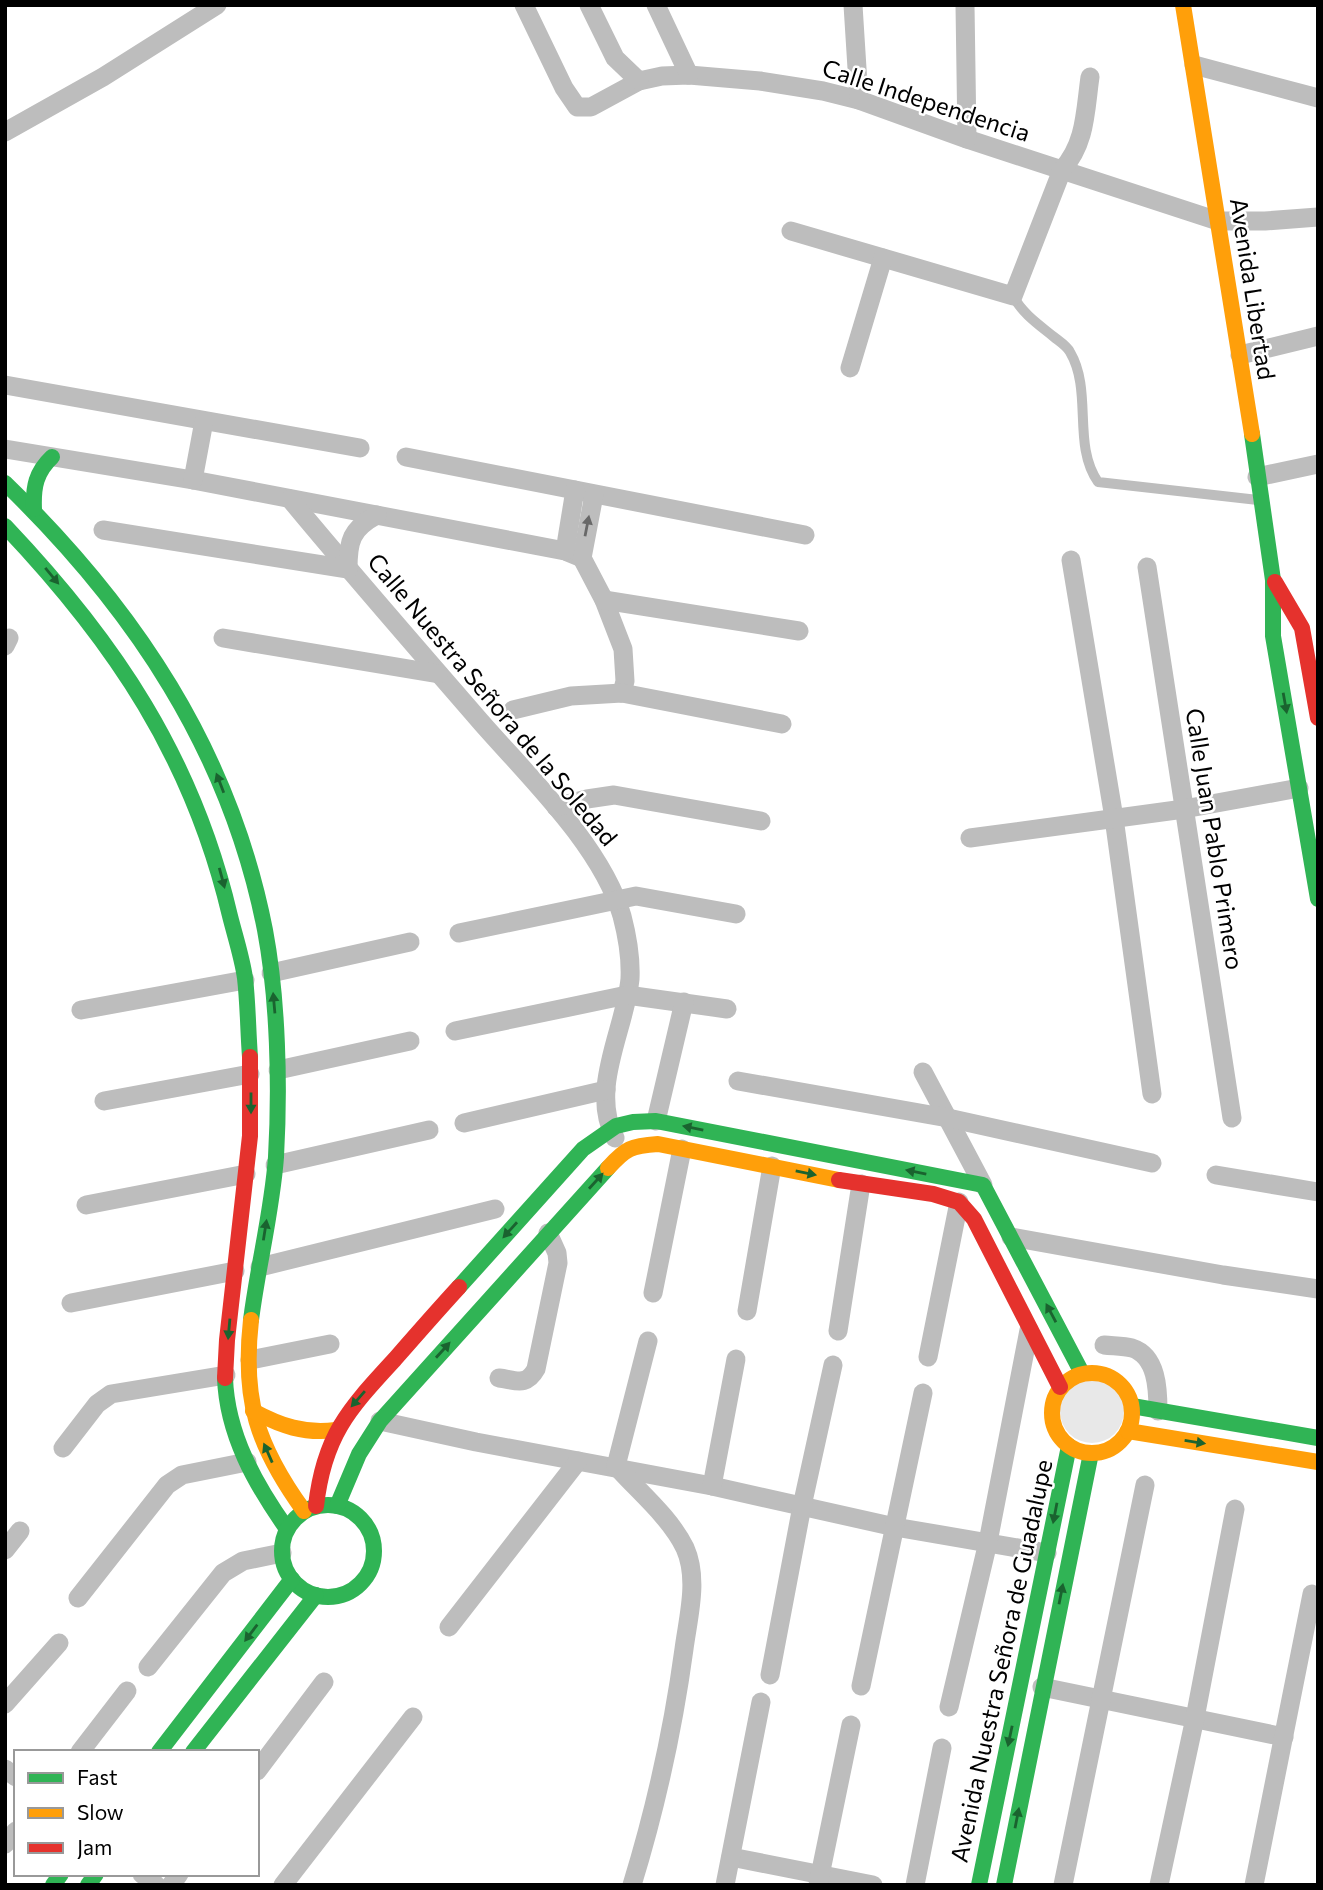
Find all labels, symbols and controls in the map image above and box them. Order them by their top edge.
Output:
street label: Calle Independencia [819,52,1034,147]
street label: Avenida Libertad [1225,196,1282,382]
one-way arrow [582,515,593,537]
street label: Calle Nuestra Señora de la Soledad [362,547,624,851]
one-way arrow [44,567,60,585]
one-way arrow [1280,692,1291,714]
street label: Calle Juan Pablo Primero [1180,706,1250,972]
one-way arrow [214,773,225,794]
one-way arrow [217,867,228,889]
one-way arrow [268,992,279,1014]
one-way arrow [245,1092,256,1114]
one-way arrow [682,1123,704,1134]
one-way arrow [905,1166,927,1177]
one-way arrow [795,1167,817,1178]
one-way arrow [587,1173,603,1190]
one-way arrow [260,1219,271,1241]
one-way arrow [503,1221,519,1238]
one-way arrow [1045,1303,1056,1323]
one-way arrow [223,1318,234,1340]
one-way arrow [435,1342,451,1359]
one-way arrow [351,1390,367,1407]
one-way arrow [1184,1437,1206,1448]
one-way arrow [262,1443,273,1464]
street label: Avenida Nuestra Señora de Guadalupe [944,1457,1057,1865]
one-way arrow [1050,1502,1061,1524]
one-way arrow [1055,1583,1066,1605]
one-way arrow [244,1624,258,1643]
one-way arrow [1004,1725,1015,1747]
legend [14,1750,259,1876]
text: Fast [77,1764,118,1789]
text: Slow [77,1799,124,1824]
one-way arrow [1012,1807,1023,1829]
text: Jam [77,1834,112,1859]

